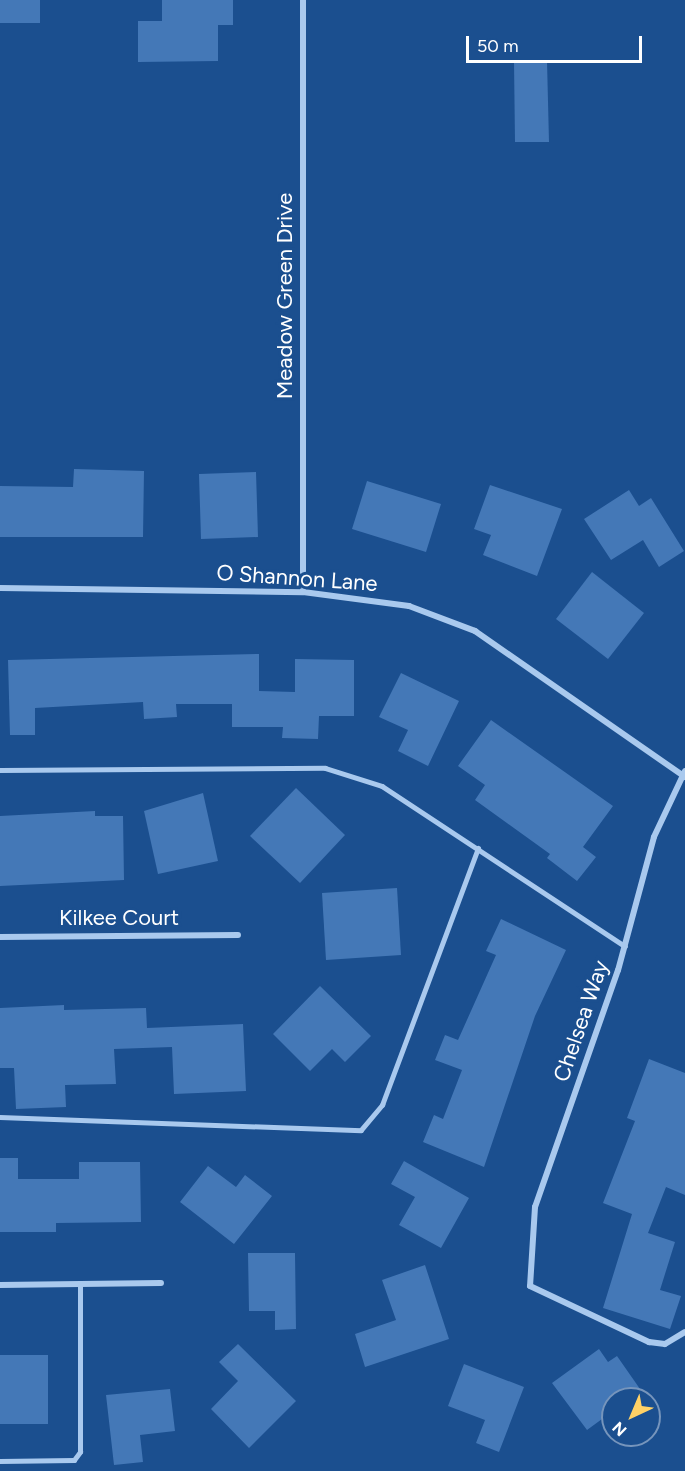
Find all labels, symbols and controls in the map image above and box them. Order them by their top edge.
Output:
scale bar [469,24,644,62]
text: 50 m [477,35,519,57]
street label: Meadow Green Drive [272,193,298,399]
street label: O Shannon Lane [216,559,378,597]
street label: Kilkee Court [59,905,179,931]
street label: Chelsea Way [548,957,614,1085]
north arrow [601,1387,661,1447]
text: N [608,1418,631,1440]

